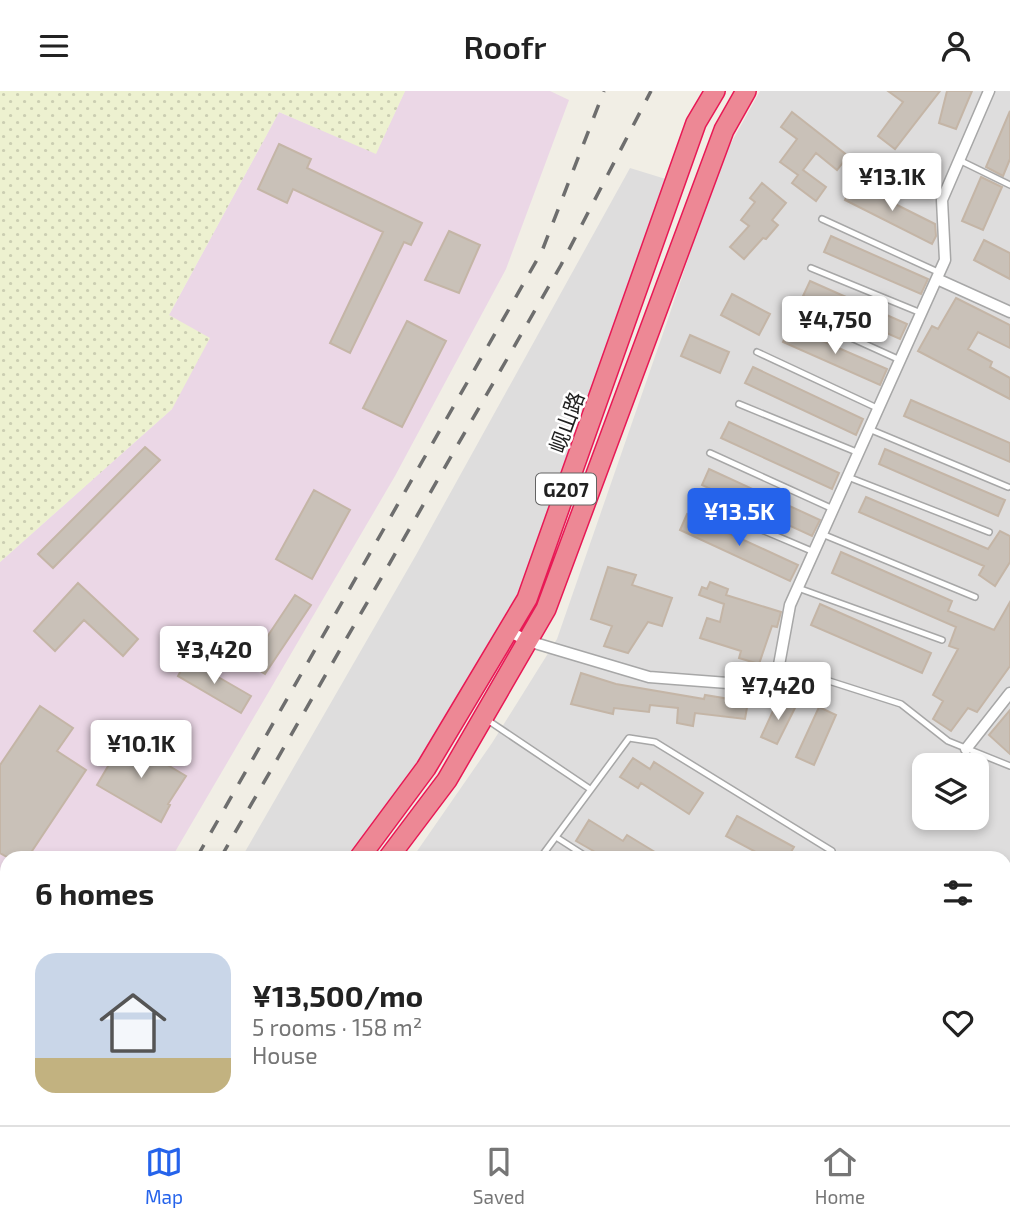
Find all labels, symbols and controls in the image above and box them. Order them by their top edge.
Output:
icon: menu [35,27,73,65]
text: Roofr [463,27,547,65]
icon: person [937,27,975,65]
pin: ¥13.1K [835,153,949,213]
text: ¥13.1K [858,162,926,190]
pin: ¥4,750 [778,296,892,356]
text: ¥4,750 [798,305,872,333]
street label: 岘山路 [543,388,589,456]
road number: G207 [536,473,596,505]
pin: ¥13.5K [682,489,796,548]
text: ¥13.5K [703,497,775,525]
pin: ¥3,420 [157,627,271,686]
text: ¥3,420 [176,635,252,663]
pin: ¥7,420 [721,663,835,722]
text: ¥7,420 [741,671,815,699]
pin: ¥10.1K [84,721,198,780]
text: ¥10.1K [107,729,175,757]
map controls [912,753,989,830]
button: layers [912,753,989,830]
icon: filters [939,874,977,912]
text: 6 homes [35,875,154,911]
text: ¥13,500/mo [252,977,423,1013]
icon: home [91,981,175,1065]
icon: heart [939,1004,977,1042]
text: 5 rooms · 158 m² [252,1013,422,1041]
text: House [252,1041,318,1069]
tab: Map [145,1143,183,1208]
tab: Saved [473,1143,525,1208]
tab: Home [815,1143,865,1208]

